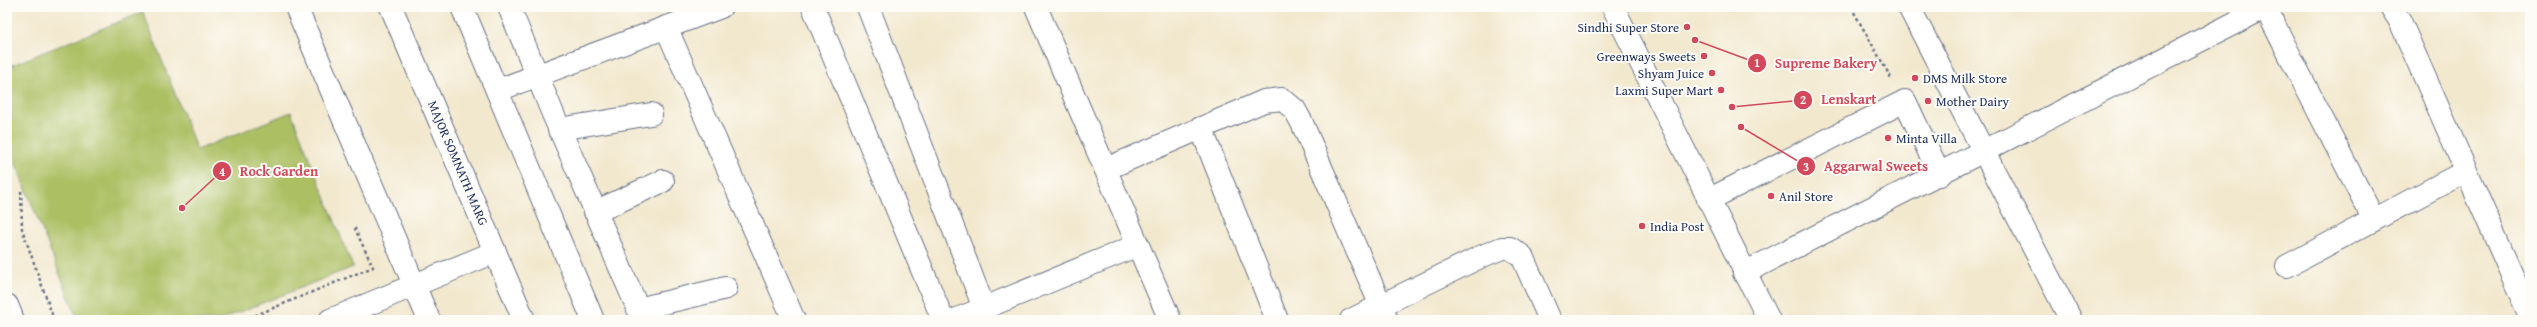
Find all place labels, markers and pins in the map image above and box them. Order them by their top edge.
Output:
place label: Sindhi Super Store [1577,18,1679,37]
marker: Sindhi Super Store [1682,22,1692,32]
place label: Greenways Sweets [1597,47,1696,66]
callout: Supreme Bakery [1747,50,1885,76]
marker: Greenways Sweets [1699,51,1709,61]
place label: Shyam Juice [1638,64,1704,83]
marker: Shyam Juice [1707,68,1717,78]
place label: DMS Milk Store [1923,69,2007,88]
marker: DMS Milk Store [1910,73,1920,83]
place label: Laxmi Super Mart [1615,81,1713,100]
marker: Laxmi Super Mart [1716,85,1726,95]
callout: Lenskart [1793,87,1885,113]
place label: Mother Dairy [1936,92,2010,111]
marker: Mother Dairy [1923,96,1933,106]
place label: Minta Villa [1896,129,1958,148]
marker: Minta Villa [1883,133,1893,143]
callout: Aggarwal Sweets [1796,153,1936,179]
callout: Rock Garden [212,158,327,184]
place label: Anil Store [1779,187,1833,206]
marker: Anil Store [1766,191,1776,201]
place label: India Post [1650,217,1705,236]
marker: India Post [1637,221,1647,231]

